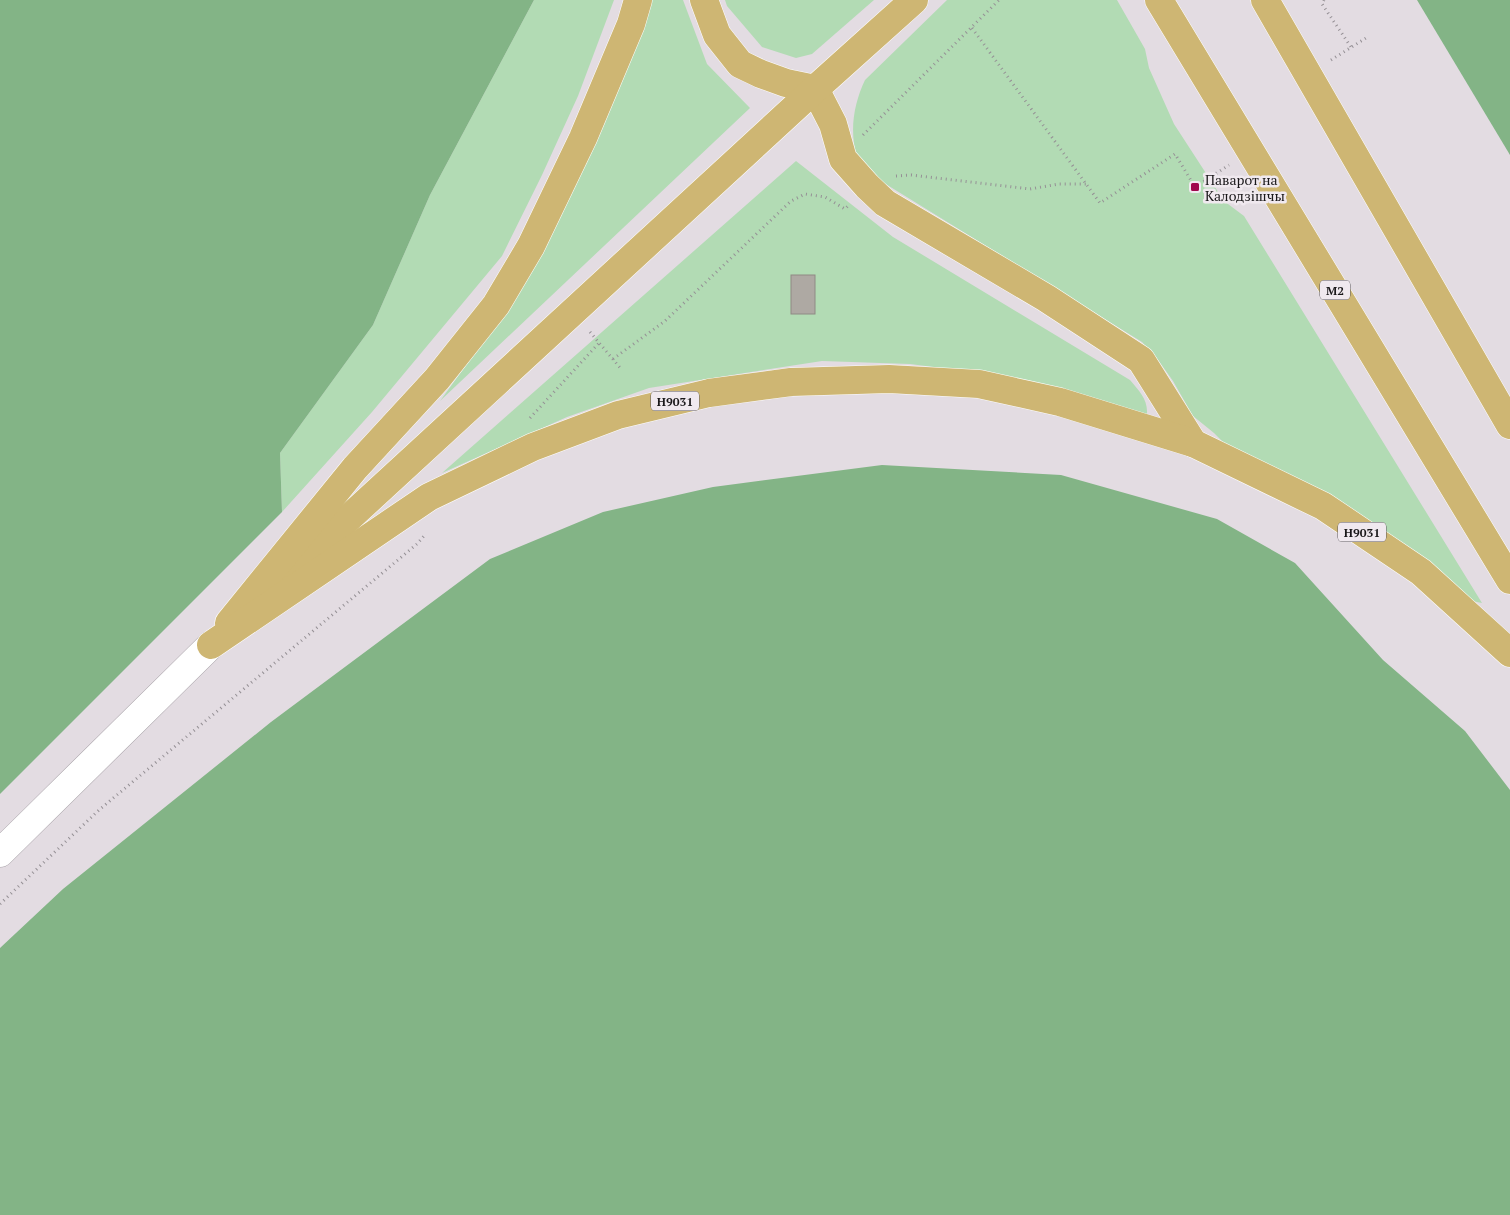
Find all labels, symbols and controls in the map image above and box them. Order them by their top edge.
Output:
place label: Паварот на Калодзішчы [1205,170,1285,205]
marker: Паварот на Калодзішчы [1189,181,1201,193]
road number: М2 [1320,280,1350,300]
road number: Н9031 [651,392,699,411]
road number: Н9031 [1338,522,1386,542]

